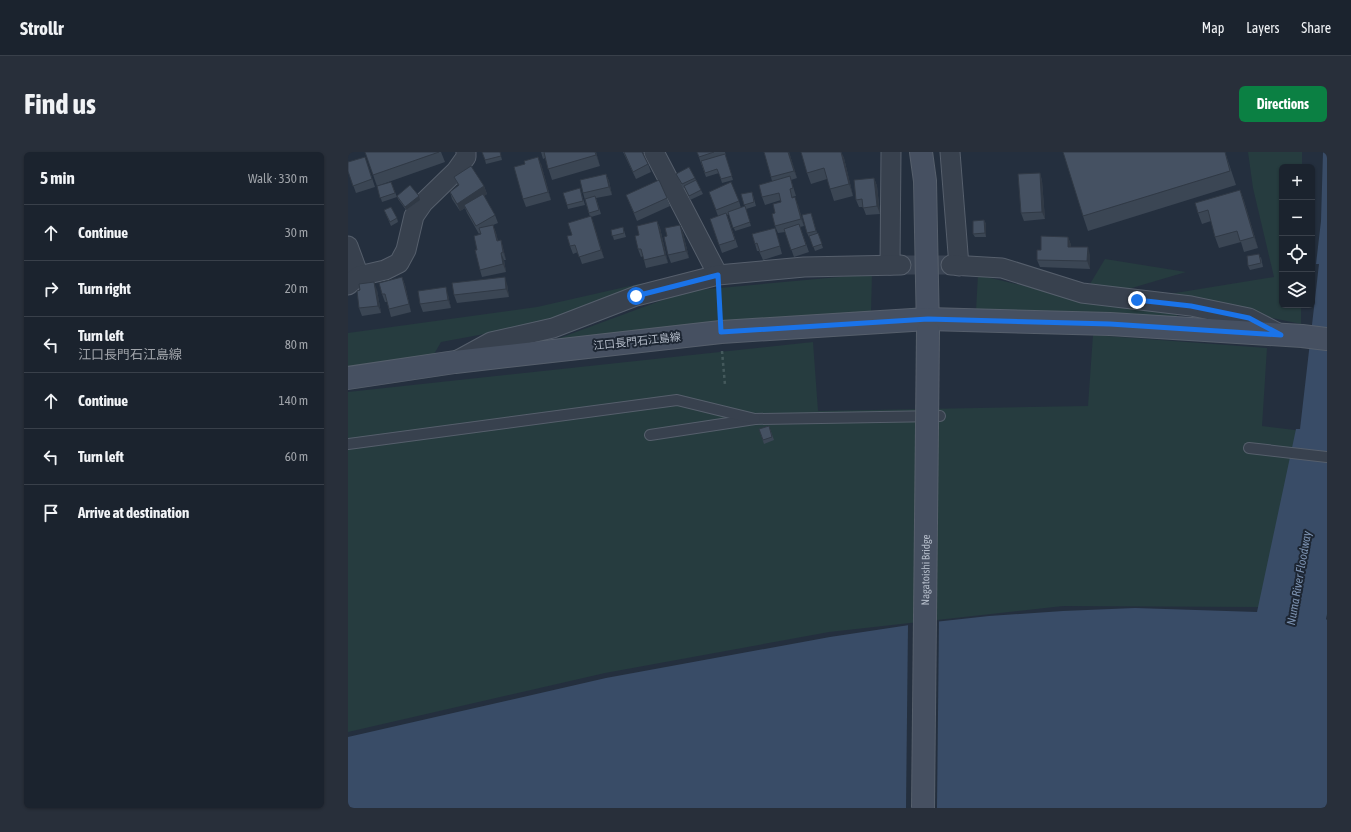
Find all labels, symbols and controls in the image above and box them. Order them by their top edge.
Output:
text: Strollr [20,17,64,39]
text: Map [1202,20,1224,36]
text: Layers [1246,20,1279,36]
text: Share [1301,20,1331,36]
button: Directions [1239,86,1327,122]
text: Find us [24,88,96,120]
map controls [1279,164,1315,308]
button: + [1279,164,1315,200]
text: 5 min [40,168,75,188]
text: Walk · 330 m [248,171,308,186]
button: − [1279,200,1315,236]
icon: ahead [40,222,62,244]
text: Continue [78,224,128,241]
text: 30 m [285,225,308,240]
button: locate [1279,236,1315,272]
button: layers [1279,272,1315,308]
icon: right [40,278,62,300]
text: Turn right [78,280,131,297]
text: 20 m [285,281,308,296]
route start [627,287,645,305]
route end [1128,291,1146,309]
text: Turn left [78,327,124,344]
street label: 江口長門石江島線 [593,330,681,352]
icon: left [40,334,62,356]
text: 80 m [285,337,308,352]
text: 江口長門石江島線 [78,347,182,362]
icon: ahead [40,390,62,412]
text: Continue [78,392,128,409]
text: 140 m [279,393,308,408]
icon: left [40,446,62,468]
text: Turn left [78,448,124,465]
text: 60 m [285,449,308,464]
icon: arrive [40,502,62,524]
text: Arrive at destination [78,504,189,521]
water label: Numa River Floodway [1284,530,1314,626]
street label: Nagatoishi Bridge [919,534,932,606]

